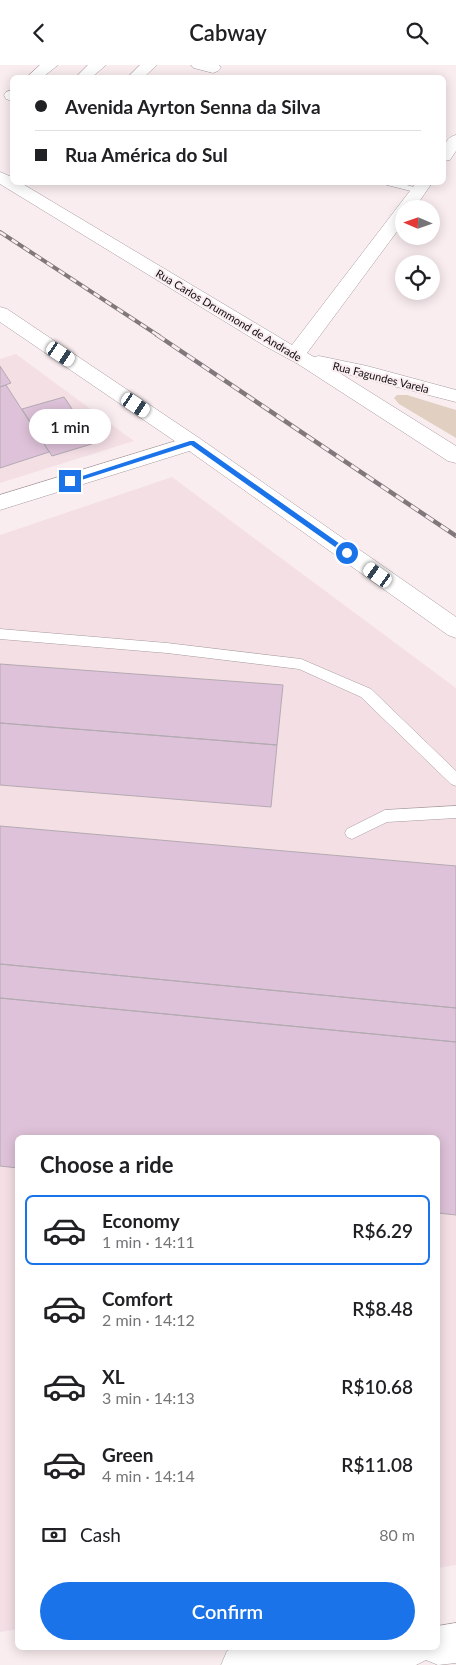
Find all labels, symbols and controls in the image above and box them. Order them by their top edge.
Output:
icon: back [25,19,53,47]
text: Cabway [189,19,267,46]
icon: search [403,19,431,47]
text: Avenida Ayrton Senna da Silva [65,95,321,118]
text: Rua América do Sul [65,143,228,166]
north arrow [395,200,440,245]
map controls [395,200,440,300]
button: locate [395,255,440,300]
street label: Rua Carlos Drummond de Andrade [154,266,304,364]
car [44,339,77,369]
street label: Rua Fagundes Varela [331,359,431,395]
car [119,390,152,420]
callout: 1 min [29,409,111,443]
text: 1 min [50,417,90,436]
route end [59,470,81,492]
route start [336,542,358,564]
car [361,560,394,590]
text: Choose a ride [40,1151,174,1178]
icon: car [42,1208,87,1253]
text: Economy [102,1209,180,1232]
text: R$6.29 [352,1219,413,1242]
text: 1 min · 14:11 [102,1232,195,1251]
icon: car [42,1286,87,1331]
text: Comfort [102,1287,173,1310]
text: R$8.48 [352,1297,413,1320]
text: 2 min · 14:12 [102,1310,195,1329]
icon: car [42,1364,87,1409]
text: XL [102,1365,125,1388]
text: R$10.68 [341,1375,413,1398]
text: 3 min · 14:13 [102,1388,195,1407]
icon: car [42,1442,87,1487]
text: Green [102,1443,153,1466]
text: R$11.08 [341,1453,413,1476]
text: 4 min · 14:14 [102,1466,195,1485]
icon: cash [40,1521,68,1549]
text: Cash [80,1523,121,1546]
text: 80 m [379,1525,415,1544]
button: Confirm [40,1582,415,1640]

